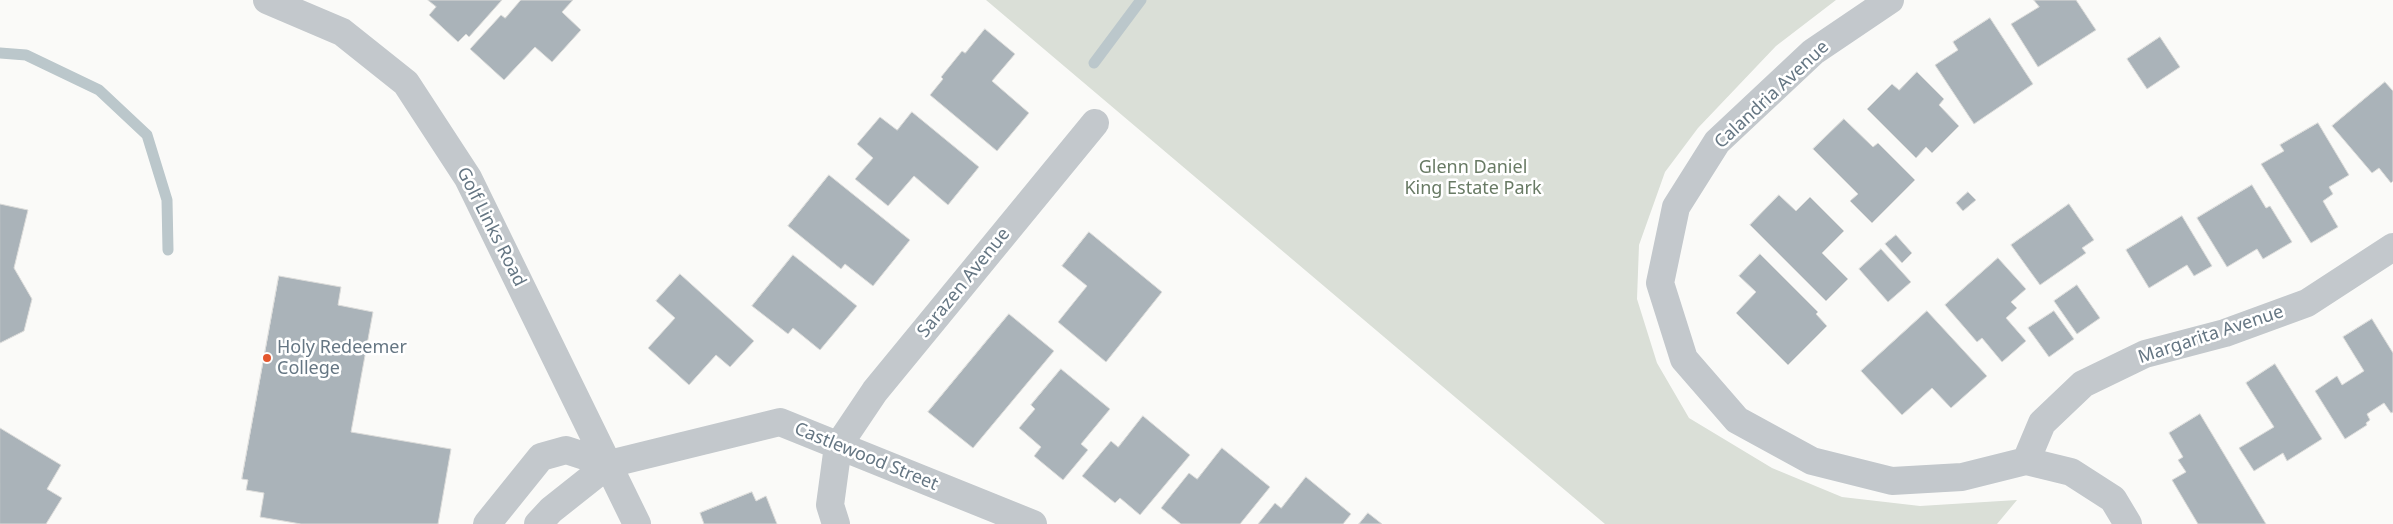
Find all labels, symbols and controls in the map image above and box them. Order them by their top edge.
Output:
street label: Calandria Avenue [1710,36,1834,154]
park label: Glenn Daniel King Estate Park [1404,157,1542,200]
street label: Golf Links Road [452,164,530,290]
street label: Sarazen Avenue [913,224,1015,342]
street label: Margarita Avenue [2136,301,2286,369]
place label: Holy Redeemer College [277,337,407,379]
marker: Holy Redeemer College [261,352,273,364]
street label: Castlewood Street [791,418,941,496]

